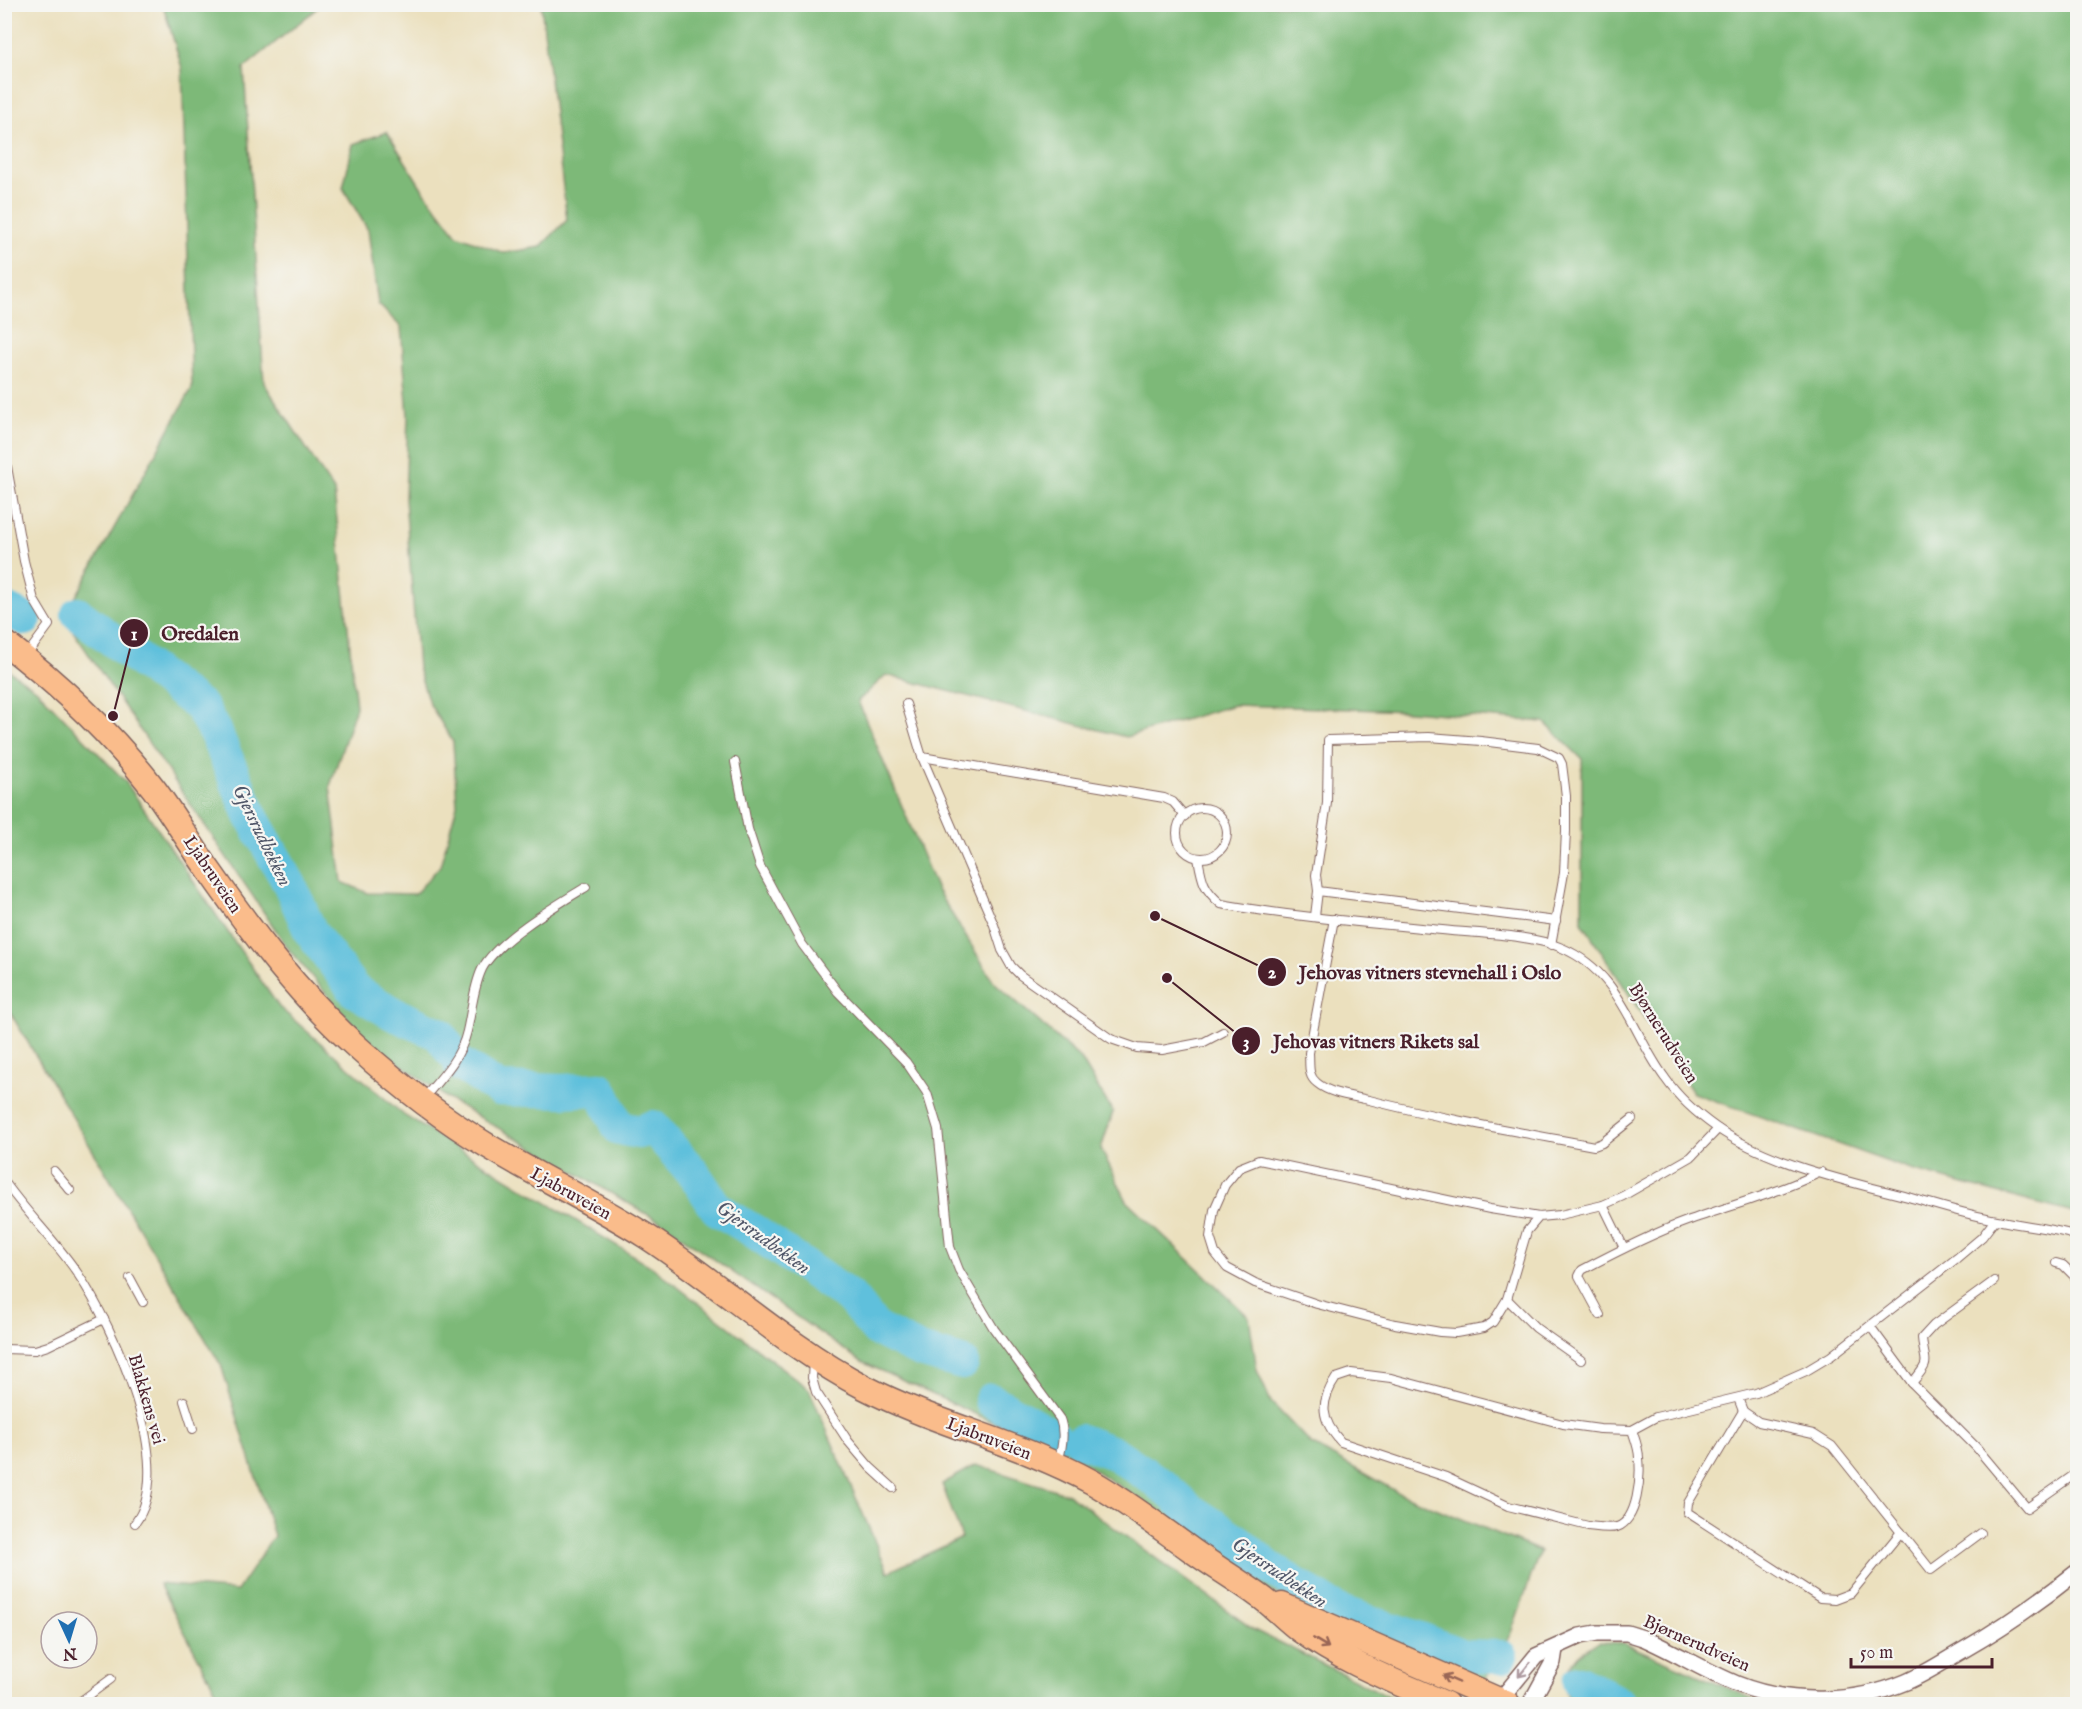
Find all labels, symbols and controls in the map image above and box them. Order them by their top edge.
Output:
callout: Oredalen [119,614,251,652]
text: Oredalen [161,622,239,647]
text: 1 [131,624,138,647]
water label: Gjersrudbekken [226,781,297,891]
street label: Ljabruveien [177,831,246,919]
callout: Jehovas vitners stevnehall i Oslo [1257,953,1574,991]
text: Jehovas vitners stevnehall i Oslo [1296,961,1561,986]
text: 2 [1268,962,1277,985]
street label: Bjørnerudveien [1623,979,1703,1089]
callout: Jehovas vitners Rikets sal [1231,1022,1491,1060]
text: Jehovas vitners Rikets sal [1270,1030,1480,1055]
text: 3 [1243,1032,1249,1055]
street label: Ljabruveien [526,1163,615,1226]
water label: Gjersrudbekken [711,1196,815,1281]
street label: Blakkens vei [122,1352,169,1447]
street label: Ljabruveien [943,1413,1035,1466]
water label: Gjersrudbekken [1227,1532,1332,1614]
north arrow [39,1610,99,1670]
street label: Bjørnerudveien [1639,1611,1754,1678]
scale bar [1851,1631,1992,1669]
one-way arrow [1312,1638,1329,1650]
text: N [62,1642,79,1663]
text: 50 m [1860,1642,1893,1665]
one-way arrow [1517,1662,1530,1678]
one-way arrow [1442,1673,1460,1684]

